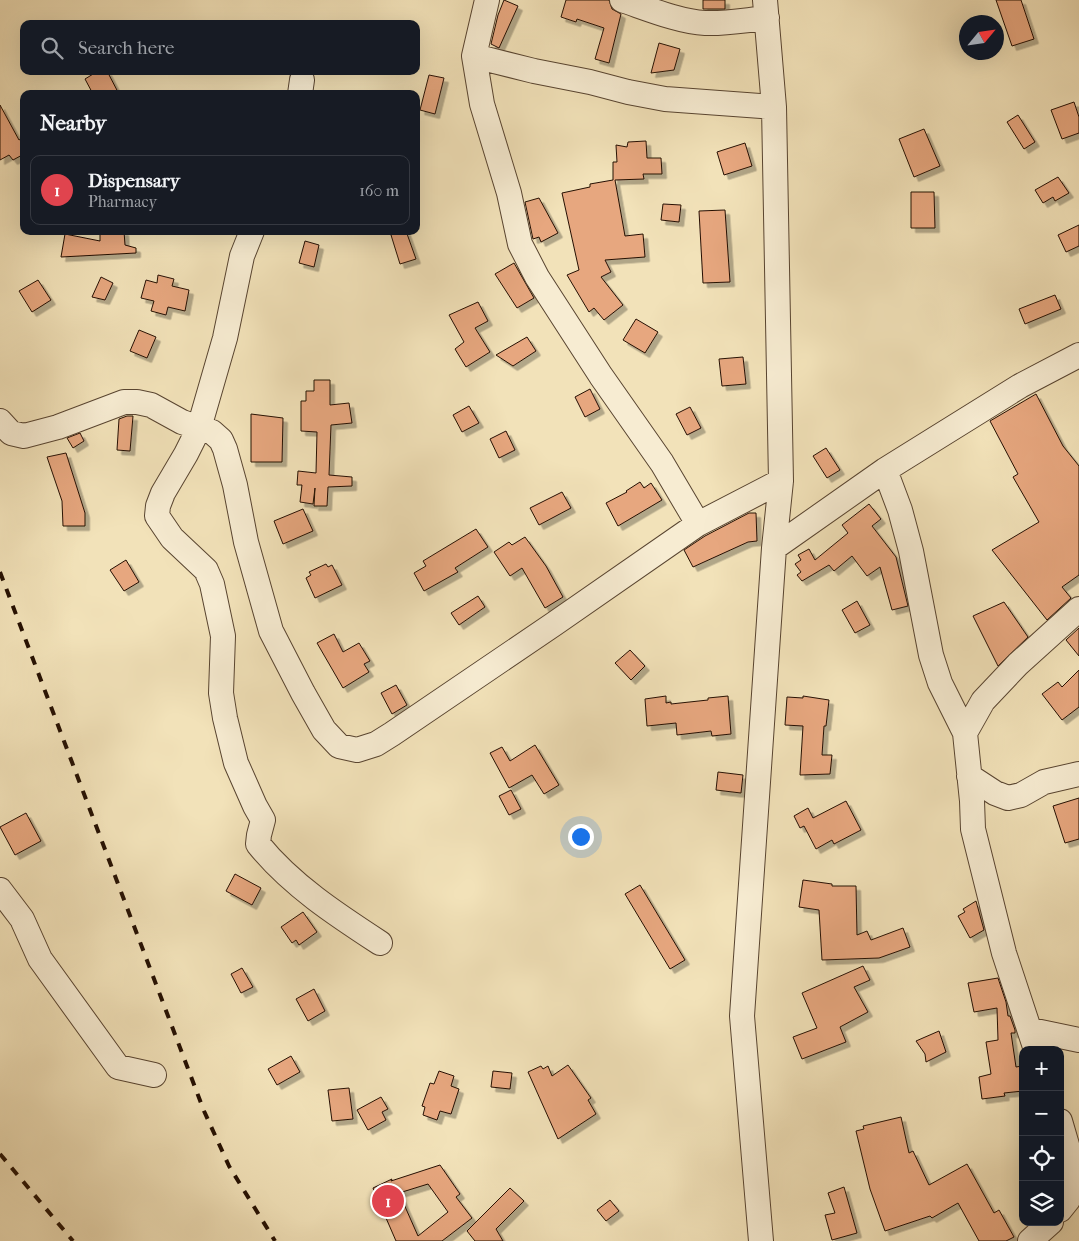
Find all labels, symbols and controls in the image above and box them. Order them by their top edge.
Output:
north arrow [959,15,1004,60]
search box [20,20,420,75]
icon: search [38,34,66,62]
text: Search here [78,37,174,59]
text: Nearby [40,111,106,135]
text: Dispensary [88,170,180,192]
text: 1 [54,181,60,200]
text: 160 m [359,181,399,200]
text: Pharmacy [88,192,157,211]
your location [568,824,594,850]
map controls [1019,1046,1064,1226]
button: + [1019,1046,1064,1091]
button: − [1019,1091,1064,1136]
button: locate [1019,1136,1064,1181]
button: layers [1019,1181,1064,1226]
pin: 1 [372,1182,404,1220]

